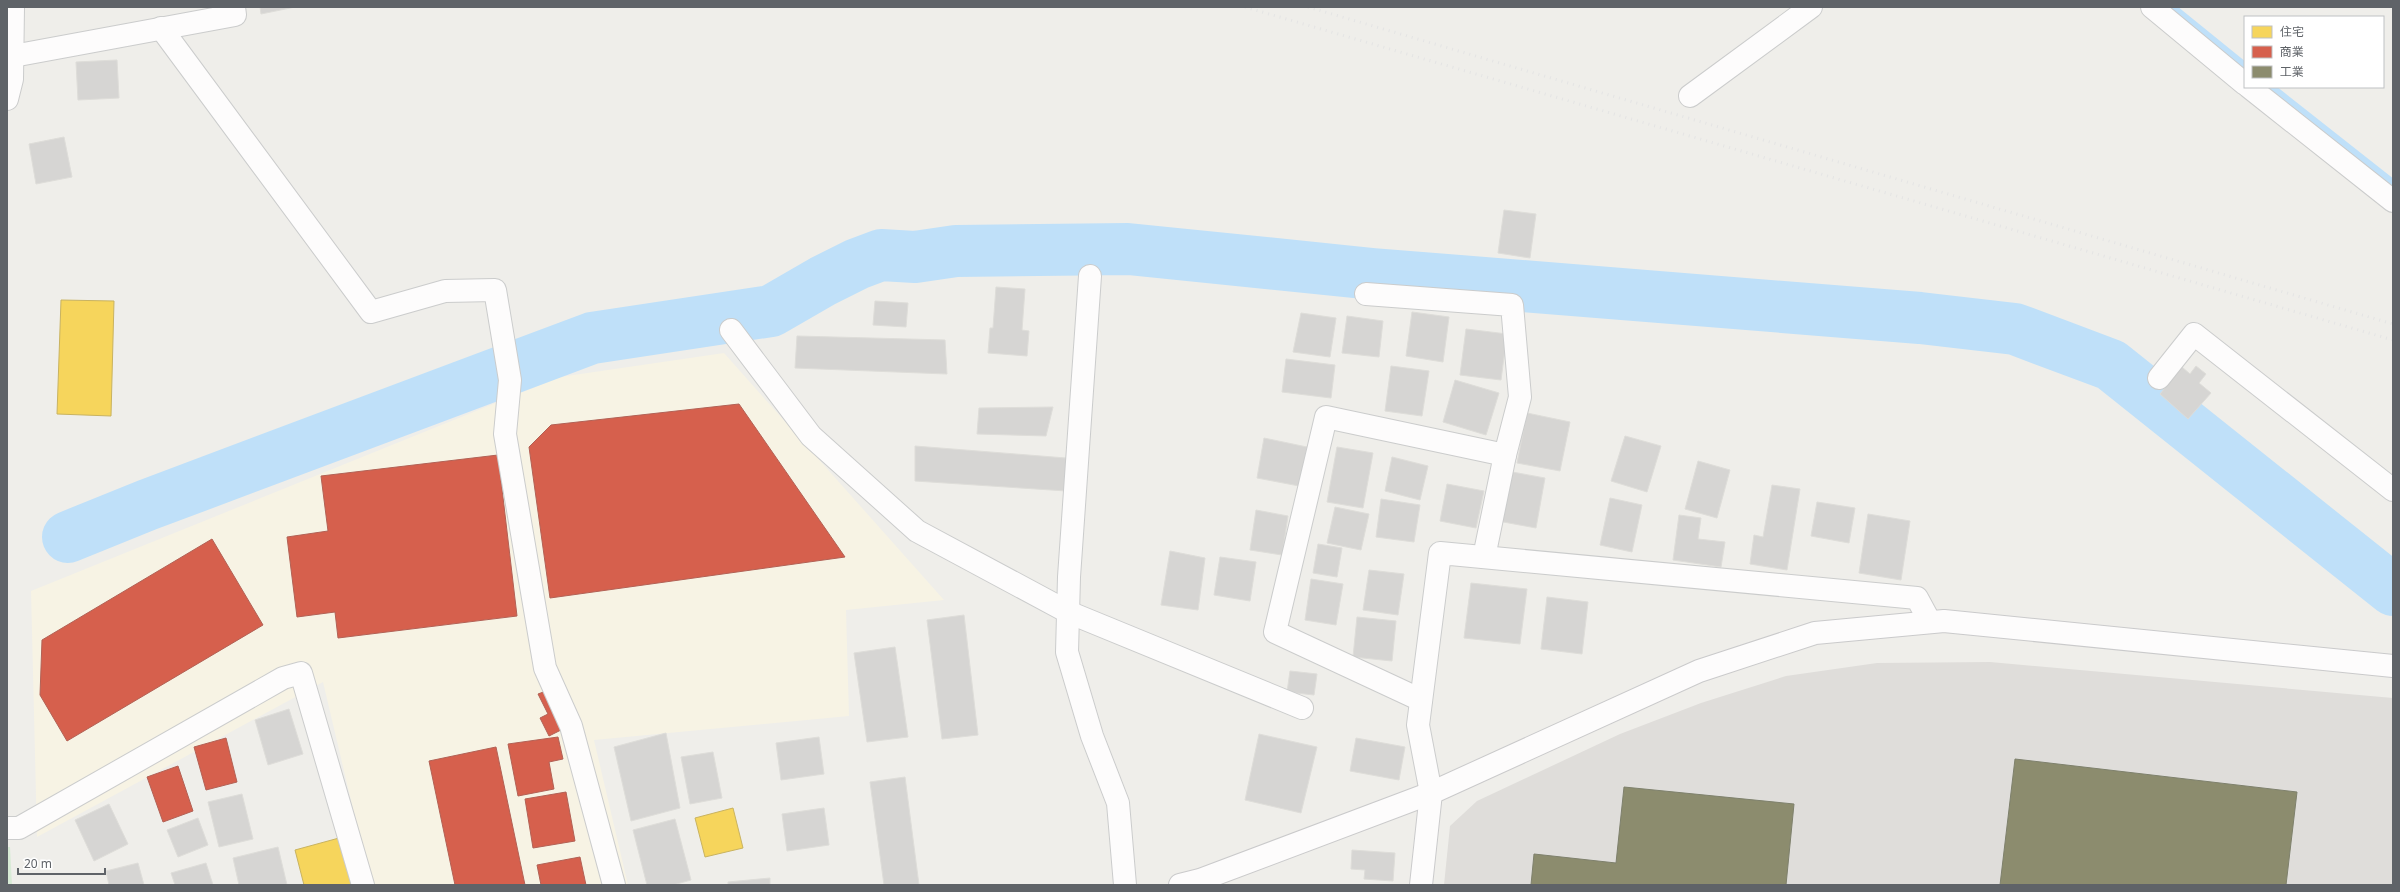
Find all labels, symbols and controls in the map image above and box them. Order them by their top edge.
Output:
legend [2244,16,2384,88]
text: 住宅 [2280,23,2304,40]
text: 商業 [2280,43,2304,60]
text: 工業 [2280,63,2304,80]
scale bar [18,850,105,876]
text: 20 m [24,855,52,872]

